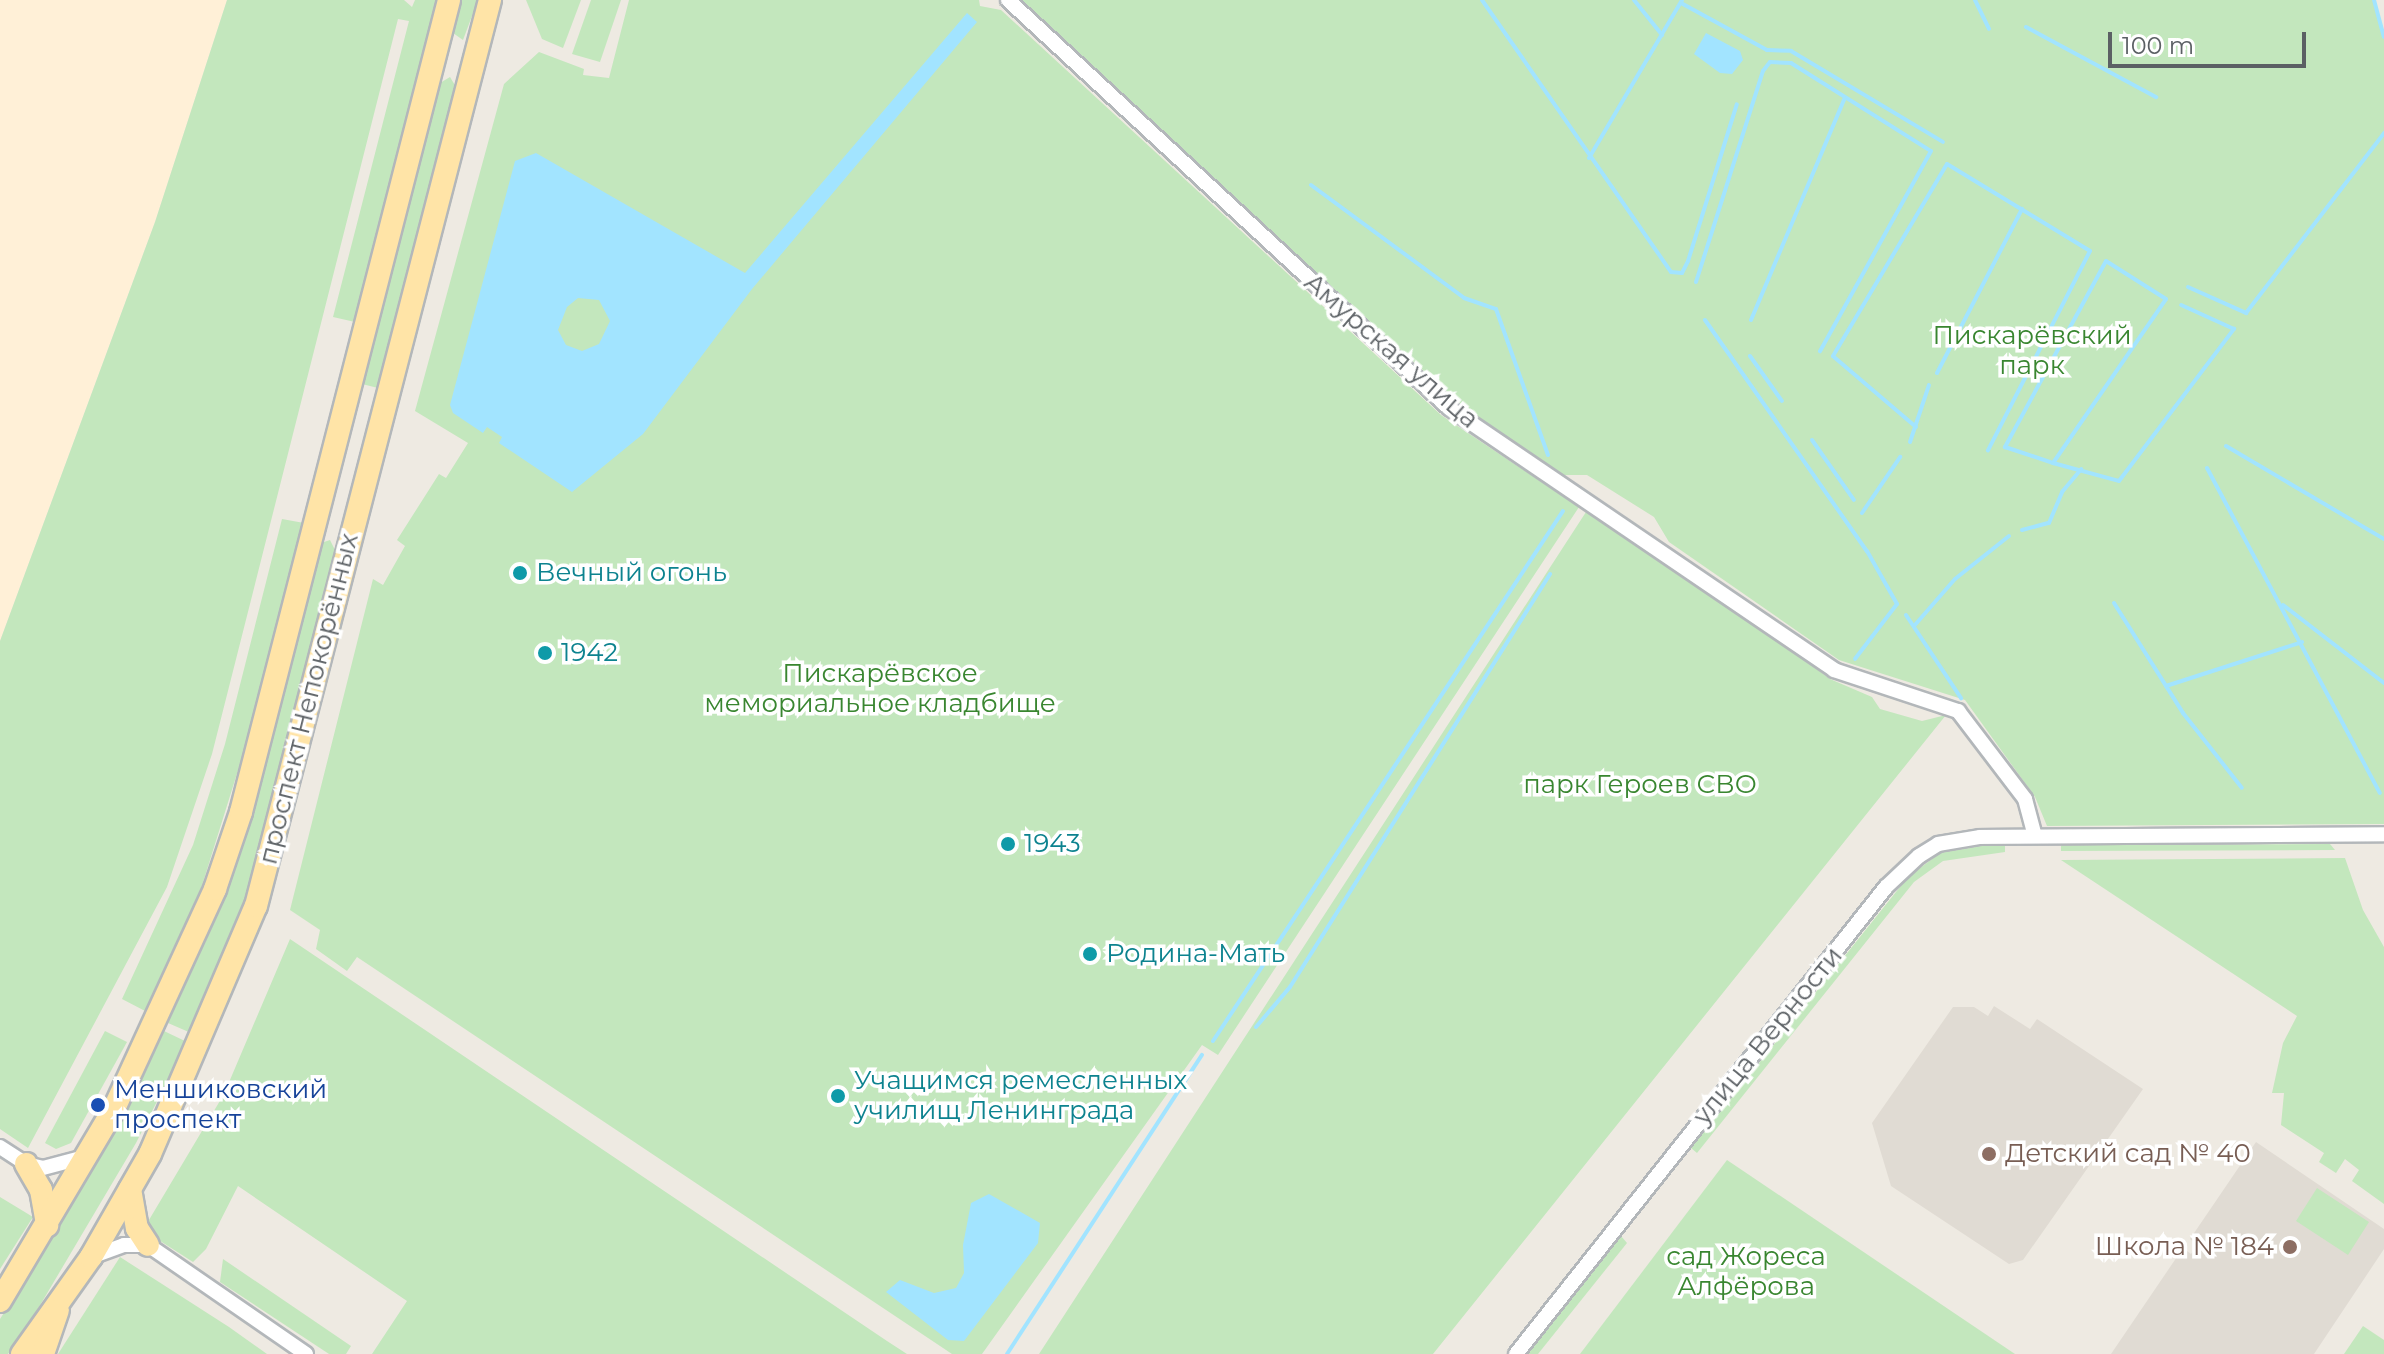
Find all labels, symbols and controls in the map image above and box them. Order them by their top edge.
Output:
scale bar [2112,16,2310,66]
text: 100 m [2122,31,2194,60]
street label: Амурская улица [1298,267,1484,435]
park label: Пискарёвский парк [1932,320,2132,382]
street label: проспект Непокорённых [253,530,365,868]
place label: Вечный огонь [536,557,727,589]
marker: Вечный огонь [511,564,529,582]
place label: 1942 [561,637,618,669]
marker: 1942 [536,644,554,662]
park label: Пискарёвское мемориальное кладбище [704,658,1056,720]
park label: парк Героев СВО [1523,769,1757,801]
place label: 1943 [1024,828,1081,860]
marker: 1943 [999,835,1017,853]
place label: Родина-Мать [1106,938,1285,970]
street label: улица Верности [1687,941,1849,1131]
marker: Родина-Мать [1081,945,1099,963]
place label: Учащимся ремесленных училищ Ленинграда [854,1065,1187,1126]
place label: Меншиковский проспект [114,1074,327,1136]
marker: Учащимся ремесленных училищ Ленинграда [829,1087,847,1105]
marker: Меншиковский проспект [89,1096,107,1114]
place label: Детский сад № 40 [2005,1138,2251,1170]
marker: Детский сад № 40 [1980,1145,1998,1163]
place label: Школа № 184 [2095,1231,2274,1263]
marker: Школа № 184 [2281,1238,2299,1256]
park label: сад Жореса Алфёрова [1666,1241,1826,1302]

